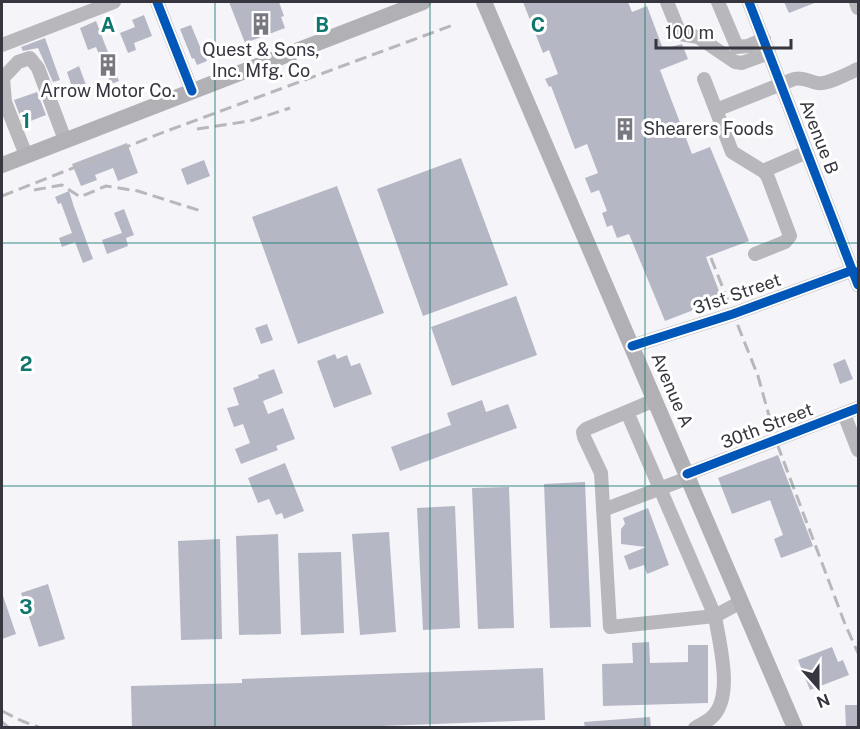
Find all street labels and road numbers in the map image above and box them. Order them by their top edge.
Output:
street label: Avenue B [796,97,843,177]
street label: 31st Street [690,269,784,318]
street label: Avenue A [647,349,698,430]
street label: 30th Street [718,398,816,453]

